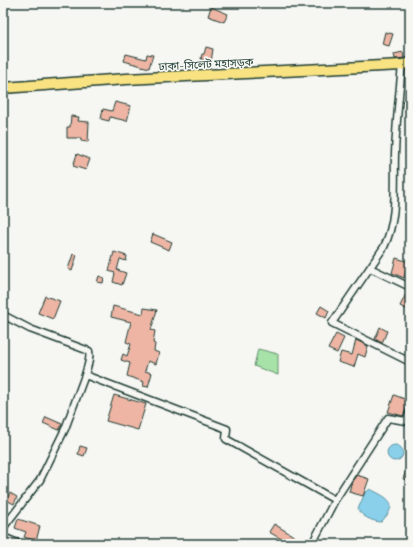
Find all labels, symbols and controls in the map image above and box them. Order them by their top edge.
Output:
street label: ঢাকা-সিলেট মহাসড়ক [157,55,254,74]

